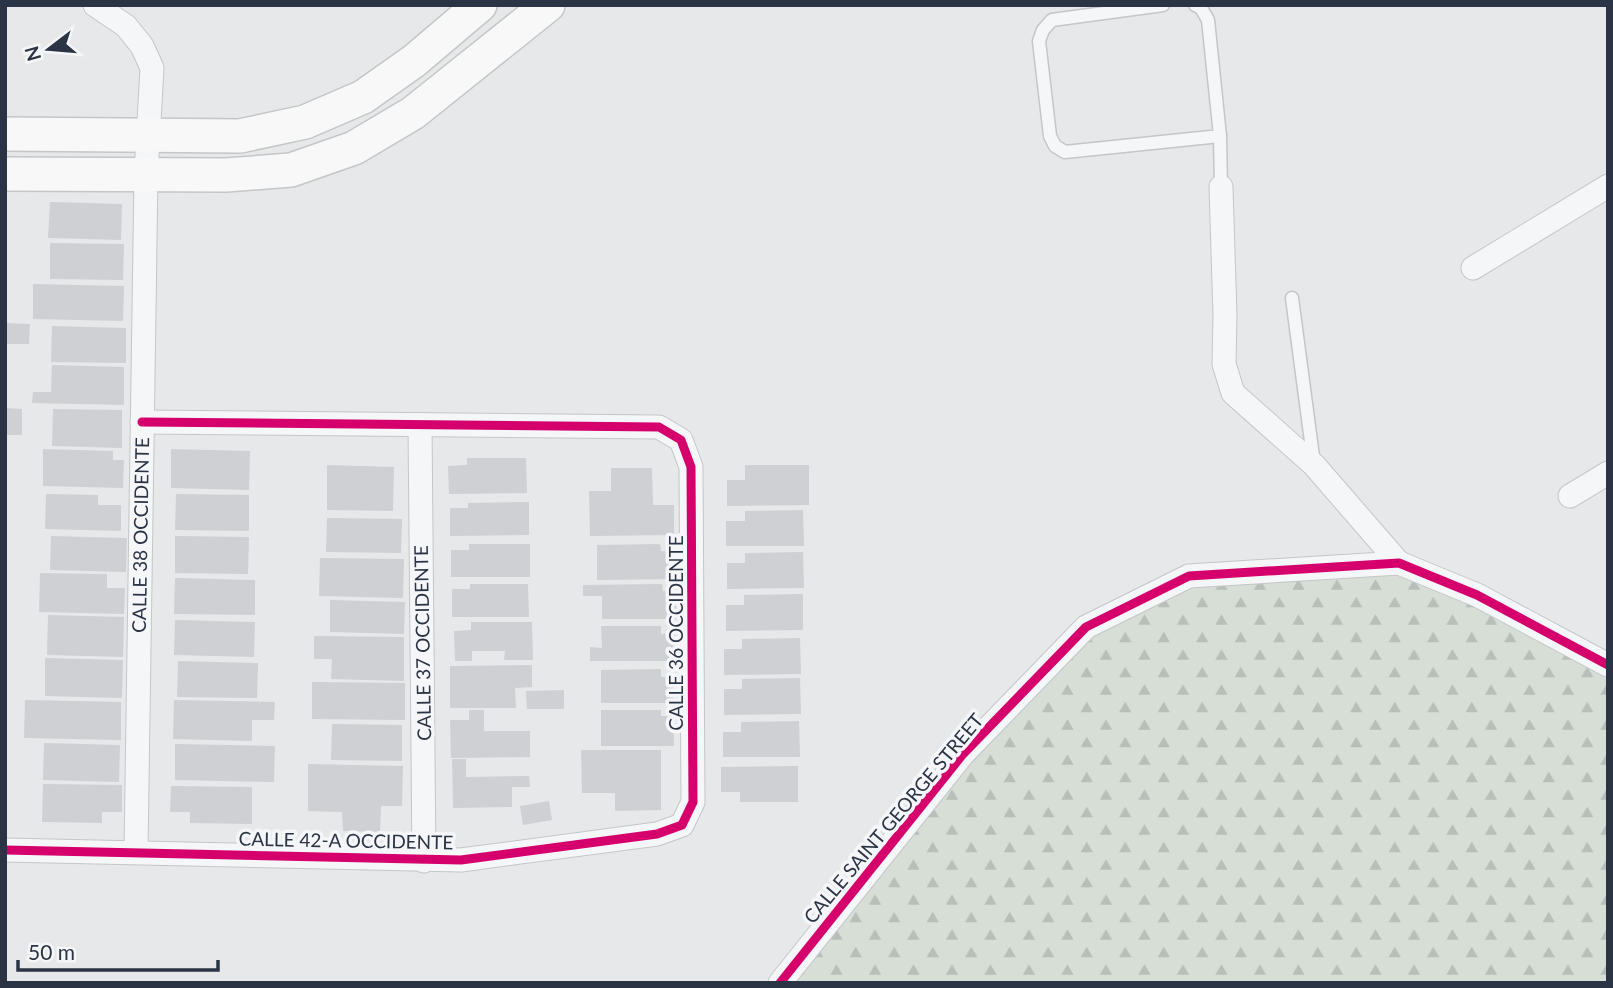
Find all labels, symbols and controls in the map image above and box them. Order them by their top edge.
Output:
north arrow [14,14,84,84]
text: N [19,44,45,64]
street label: CALLE 38 OCCIDENTE [127,437,153,633]
street label: CALLE 36 OCCIDENTE [664,535,687,731]
street label: CALLE 37 OCCIDENTE [409,545,435,741]
street label: CALLE SAINT GEORGE STREET [798,708,988,928]
street label: CALLE 42-A OCCIDENTE [238,827,454,853]
scale bar [18,928,217,972]
text: 50 m [28,939,75,964]

